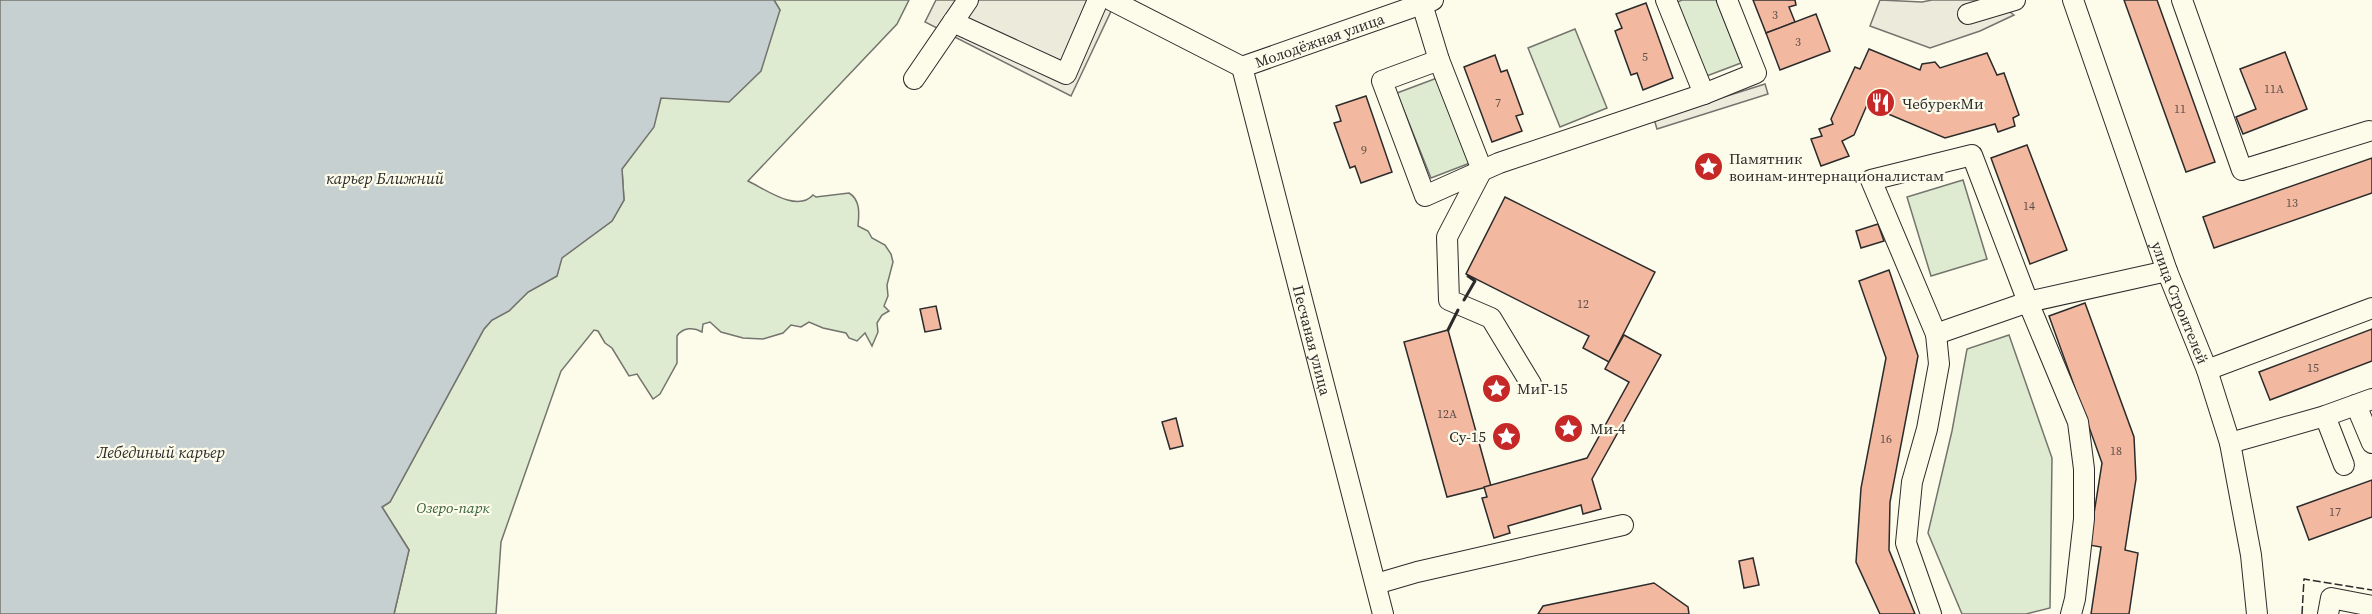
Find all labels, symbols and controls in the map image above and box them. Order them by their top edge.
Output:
street label: Молодёжная улица [1252,7,1387,72]
house number: 3 [1772,7,1778,23]
house number: 3 [1795,34,1801,50]
house number: 5 [1642,49,1648,65]
house number: 11А [2264,81,2284,97]
restaurant icon: ЧебурекМи [1865,87,1897,119]
place label: ЧебурекМи [1902,93,1984,114]
house number: 7 [1495,95,1501,111]
house number: 11 [2174,101,2186,117]
house number: 9 [1361,142,1367,158]
place label: Памятник воинам-интернационалистам [1729,148,1944,186]
place icon: Памятник воинам-интернационалистам [1692,151,1724,183]
water label: карьер Ближний [326,167,445,189]
house number: 13 [2286,195,2298,211]
house number: 14 [2023,198,2035,214]
street label: улица Строителей [2147,238,2214,367]
street label: Песчаная улица [1288,283,1337,398]
house number: 12 [1577,296,1589,312]
house number: 15 [2307,360,2319,376]
place icon: МиГ-15 [1480,372,1512,404]
place label: МиГ-15 [1517,378,1568,399]
house number: 12А [1437,406,1457,422]
place icon: Ми-4 [1553,412,1585,444]
place label: Ми-4 [1590,418,1626,439]
place icon: Су-15 [1491,420,1523,452]
place label: Су-15 [1449,426,1486,447]
house number: 16 [1880,431,1892,447]
water label: Лебединый карьер [96,441,225,463]
house number: 18 [2110,443,2122,459]
park label: Озеро-парк [416,497,490,518]
house number: 17 [2329,504,2341,520]

